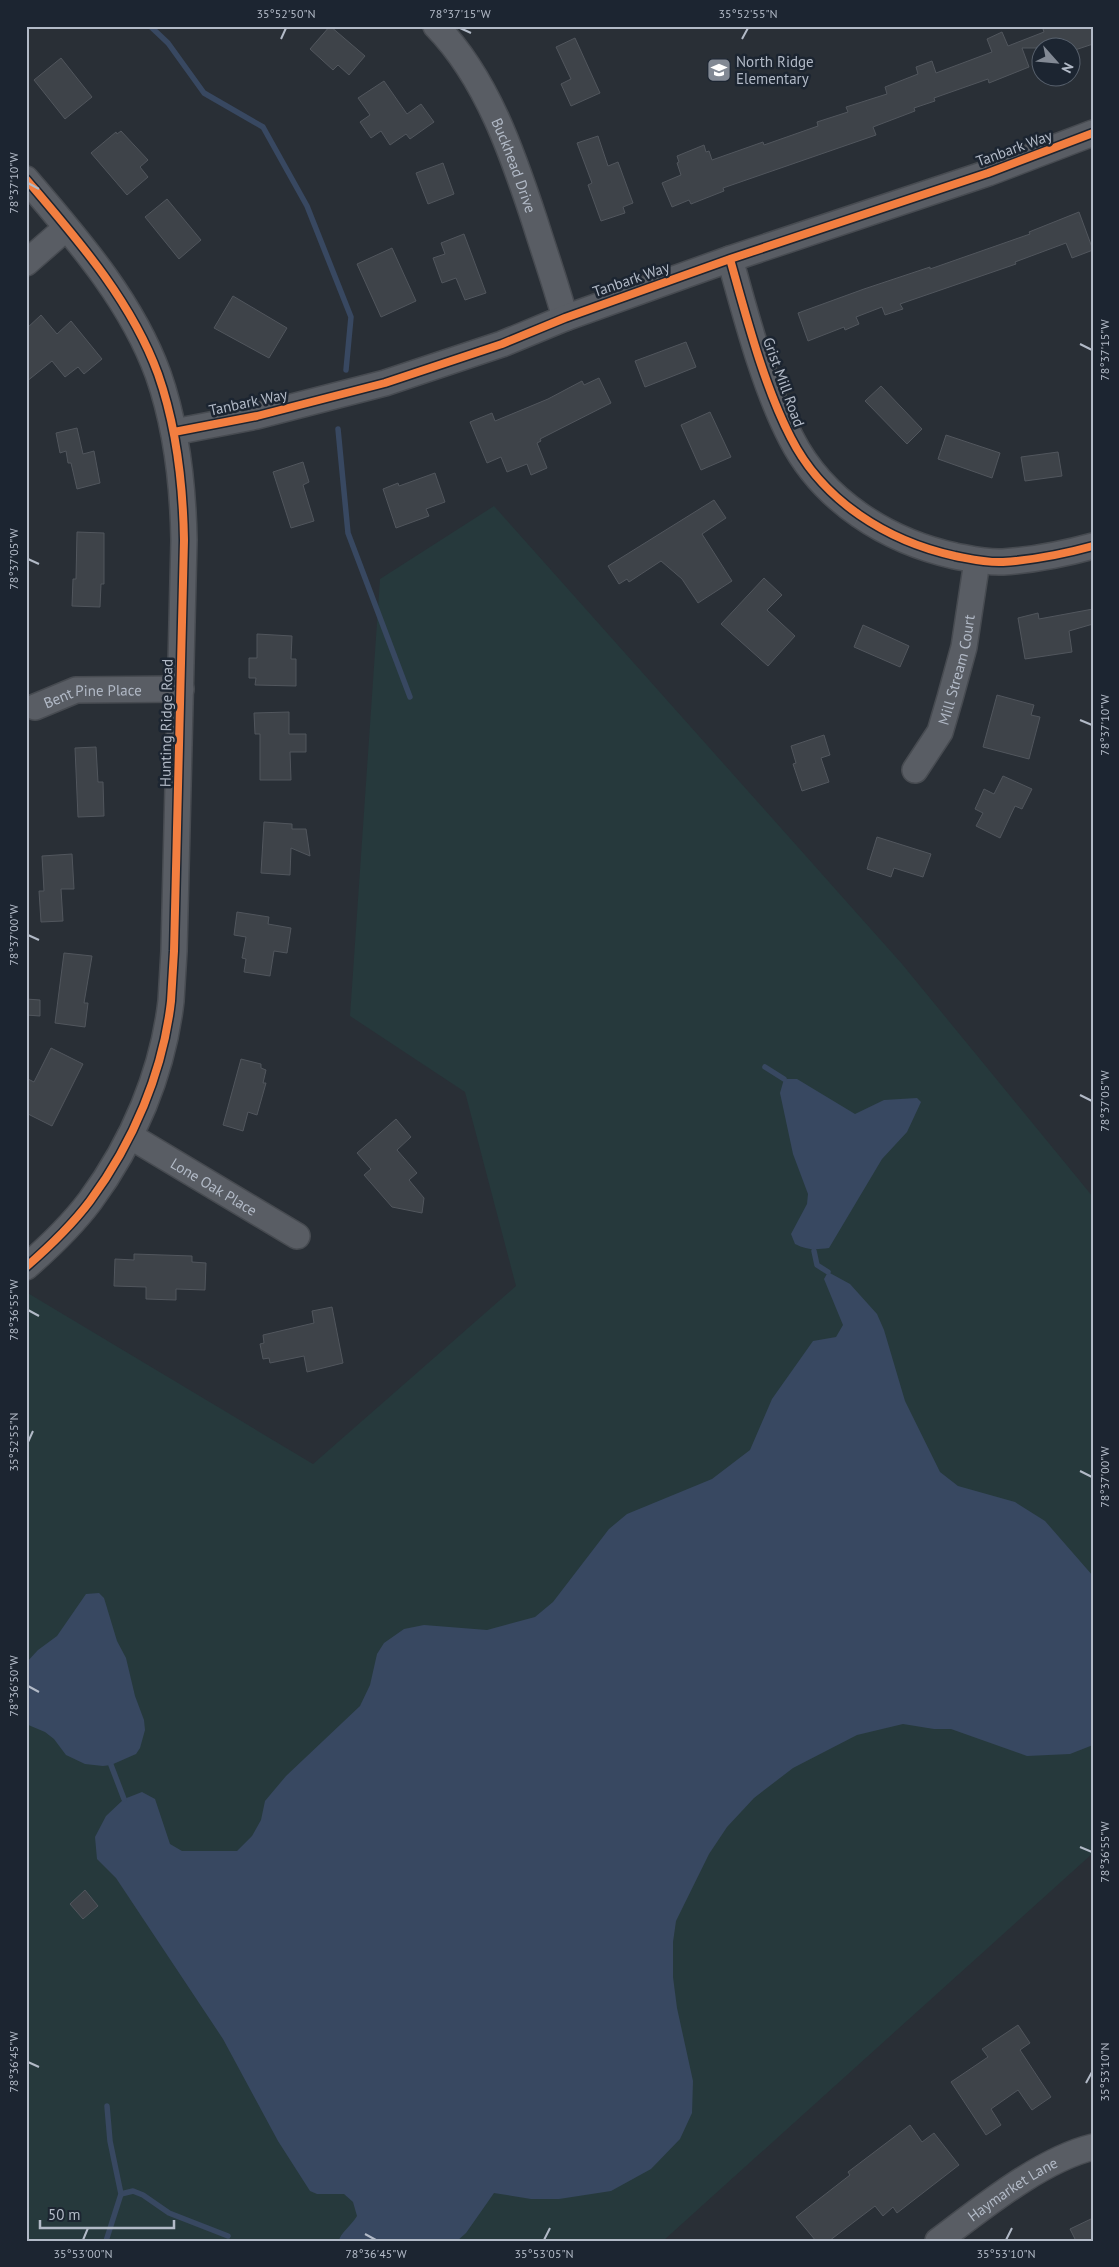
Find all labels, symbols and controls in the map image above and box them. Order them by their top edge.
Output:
text: 35°52'50"N [256,6,316,21]
text: 78°37'15"W [429,6,491,21]
text: 35°52'55"N [718,6,778,21]
north arrow [1032,38,1082,88]
place label: North Ridge Elementary [736,52,814,88]
school or university icon: North Ridge Elementary [706,57,732,83]
text: N [1057,60,1078,76]
street label: Buckhead Drive [488,115,541,215]
street label: Tanbark Way [973,125,1055,171]
text: 78°37'10"W [6,152,21,214]
street label: Tanbark Way [590,257,672,301]
text: 78°37'15"W [1097,319,1112,381]
street label: Grist Mill Road [759,335,809,429]
street label: Tanbark Way [207,384,289,420]
text: 78°37'05"W [6,528,21,590]
street label: Mill Stream Court [933,613,978,727]
street label: Hunting Ridge Road [155,659,177,787]
street label: Bent Pine Place [40,680,142,712]
text: 78°37'10"W [1097,694,1112,756]
text: 78°37'00"W [6,904,21,966]
text: 78°37'05"W [1097,1070,1112,1132]
street label: Lone Oak Place [167,1153,261,1220]
text: 78°36'55"W [6,1279,21,1341]
text: 35°52'55"N [6,1412,21,1472]
text: 78°37'00"W [1097,1446,1112,1508]
text: 78°36'50"W [6,1655,21,1717]
text: 78°36'55"W [1097,1821,1112,1883]
text: 78°36'45"W [6,2031,21,2093]
text: 35°53'10"N [1097,2042,1112,2102]
street label: Haymarket Lane [963,2152,1060,2225]
scale bar [40,2197,174,2229]
text: 50 m [48,2205,81,2224]
text: 35°53'00"N [53,2246,113,2261]
text: 78°36'45"W [345,2246,407,2261]
text: 35°53'05"N [514,2246,574,2261]
text: 35°53'10"N [976,2246,1036,2261]

